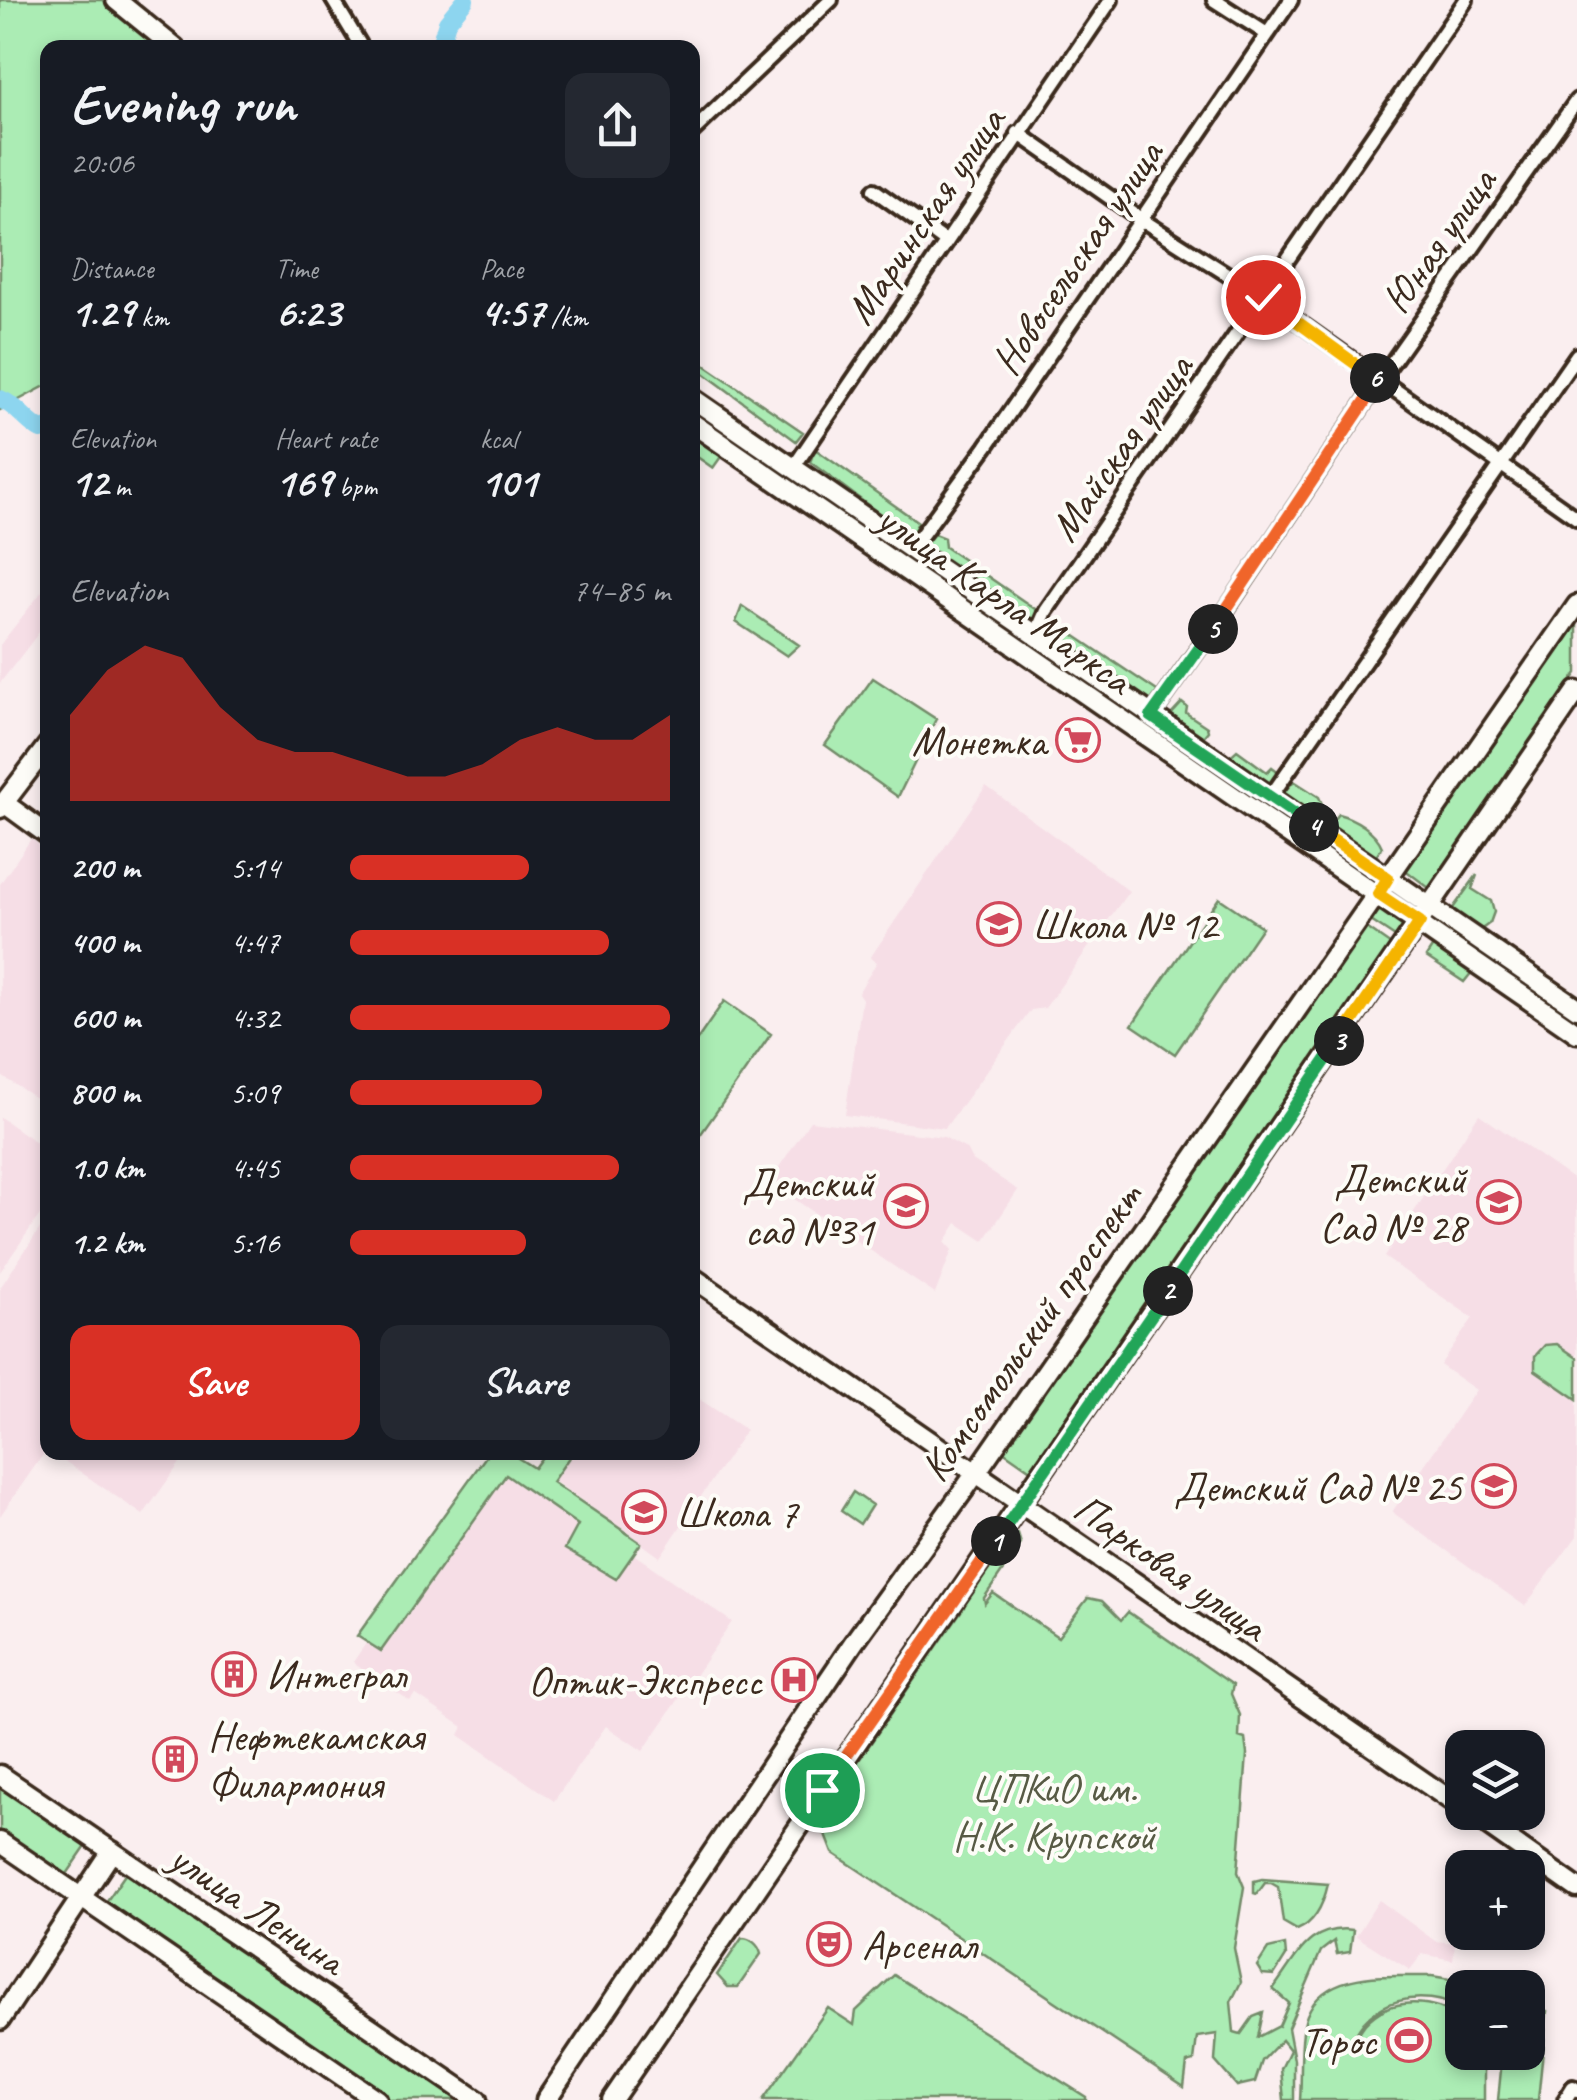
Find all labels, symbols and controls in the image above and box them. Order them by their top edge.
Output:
text: Evening run [70,69,295,139]
button: share [565,73,670,178]
street label: Маринская улица [833,95,1019,334]
street label: Новосельская улица [980,128,1177,385]
text: 20:06 [70,142,134,183]
street label: Юная улица [1370,155,1510,324]
text: Distance [70,251,154,286]
text: Time [275,251,318,286]
text: Pace [480,251,523,286]
pin [1221,255,1306,340]
icon: check [1236,270,1291,325]
text: 1.29 [70,286,135,339]
text: 6:23 [275,286,341,339]
text: 4:57 [480,286,544,339]
text: km [135,299,169,334]
text: /km [544,299,588,334]
street label: Майская улица [1038,342,1207,551]
pin: 6 [1350,353,1400,403]
text: 6 [1368,360,1382,395]
text: Elevation [70,421,156,456]
text: Heart rate [275,421,377,456]
text: kcal [480,421,517,456]
text: 12 [70,456,108,509]
text: 169 [275,456,332,509]
text: 101 [480,456,537,509]
text: m [108,469,130,504]
text: bpm [332,469,377,504]
street label: улица Карла Маркса [864,490,1144,708]
text: Elevation [70,570,168,611]
text: 74–85 m [572,570,670,611]
pin: 5 [1188,604,1238,654]
text: 5 [1207,611,1219,646]
place label: Монетка [912,715,1050,768]
supermarket icon: Монетка [1055,717,1101,763]
pin: 4 [1289,802,1339,852]
text: 4 [1308,809,1320,844]
text: 200 m [70,847,139,888]
text: 5:14 [230,847,280,888]
place label: Школа № 12 [1032,899,1221,952]
school or university icon: Школа № 12 [976,901,1022,947]
text: 400 m [70,922,139,963]
text: 4:47 [230,922,280,963]
text: 600 m [70,997,140,1038]
text: 4:32 [230,997,280,1038]
pin: 3 [1314,1016,1364,1066]
text: 3 [1333,1023,1345,1058]
text: 800 m [70,1072,139,1113]
text: 5:09 [230,1072,280,1113]
text: 1.0 km [70,1147,144,1188]
text: 4:45 [230,1147,280,1188]
place label: Детский Сад № 28 [1320,1153,1470,1254]
place label: Детский сад №31 [742,1157,876,1258]
street label: Комсомольский проспект [908,1171,1155,1492]
school or university icon: Детский Сад № 28 [1476,1179,1522,1225]
school or university icon: Детский сад №31 [883,1183,929,1229]
text: 1.2 km [70,1222,144,1263]
text: 5:16 [230,1222,280,1263]
pin: 2 [1143,1266,1193,1316]
text: 2 [1162,1273,1174,1308]
button: Save [70,1325,360,1440]
button: Share [380,1325,670,1440]
place label: Детский Сад № 25 [1174,1461,1464,1514]
school or university icon: Детский Сад № 25 [1471,1463,1517,1509]
street label: Парковая улица [1063,1481,1279,1655]
place label: Школа 7 [676,1487,800,1540]
school or university icon: Школа 7 [621,1489,667,1535]
pin: 1 [971,1516,1021,1566]
text: 1 [990,1523,1002,1558]
place label: Интеграл [266,1649,408,1702]
building icon: Интеграл [211,1651,257,1697]
place label: Оптик-Экспресс [528,1655,763,1708]
hospital icon: Оптик-Экспресс [771,1657,817,1703]
place label: Нефтекамская Филармония [208,1710,426,1811]
map controls [1445,1730,1545,2070]
button: layers [1445,1730,1545,1830]
building icon: Нефтекамская Филармония [152,1736,198,1782]
pin [780,1748,865,1833]
park label: ЦПКиО им. Н.К. Крупской [953,1762,1158,1863]
icon: arrive [795,1763,850,1818]
street label: улица Ленина [157,1830,358,1989]
button: + [1445,1850,1545,1950]
place label: Арсенал [862,1919,980,1972]
theatre icon: Арсенал [806,1921,852,1967]
button: − [1445,1970,1545,2070]
place label: Торос [1301,2015,1378,2068]
sports icon: Торос [1386,2017,1432,2063]

